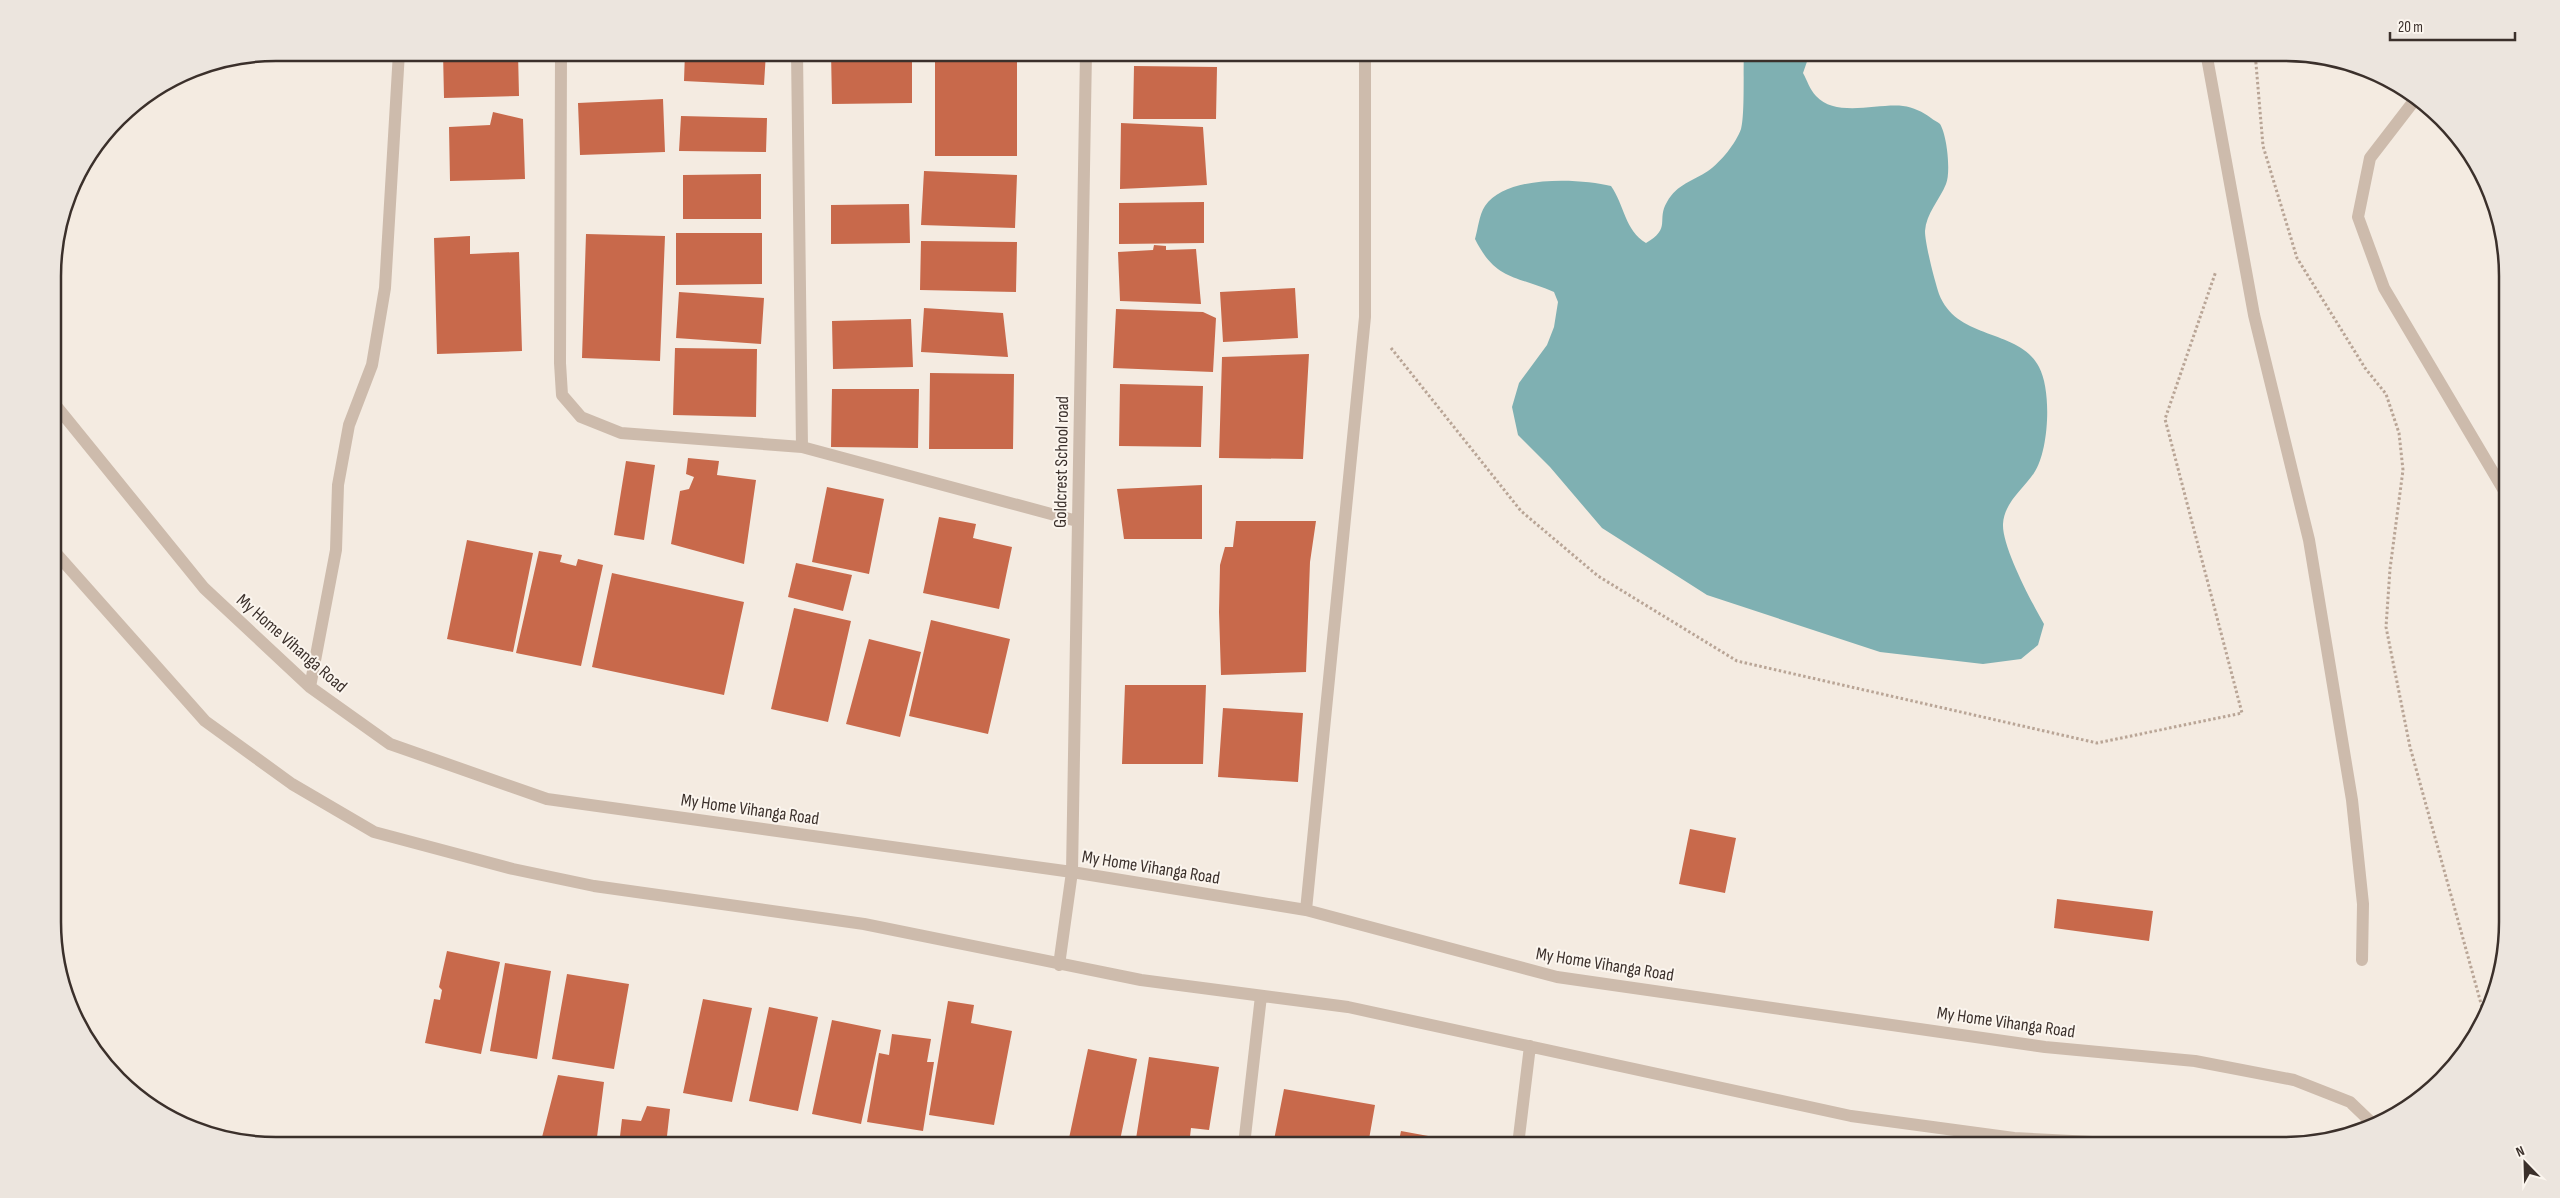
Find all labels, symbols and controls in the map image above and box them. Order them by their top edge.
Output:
scale bar [2390,10,2515,42]
text: 20 m [2398,18,2423,37]
street label: Goldcrest School road [1050,396,1073,528]
street label: My Home Vihanga Road [232,590,351,697]
street label: My Home Vihanga Road [679,789,820,830]
street label: My Home Vihanga Road [1080,846,1221,889]
street label: My Home Vihanga Road [1534,943,1675,986]
street label: My Home Vihanga Road [1935,1002,2076,1043]
north arrow [2500,1138,2550,1188]
text: N [2513,1142,2527,1161]

